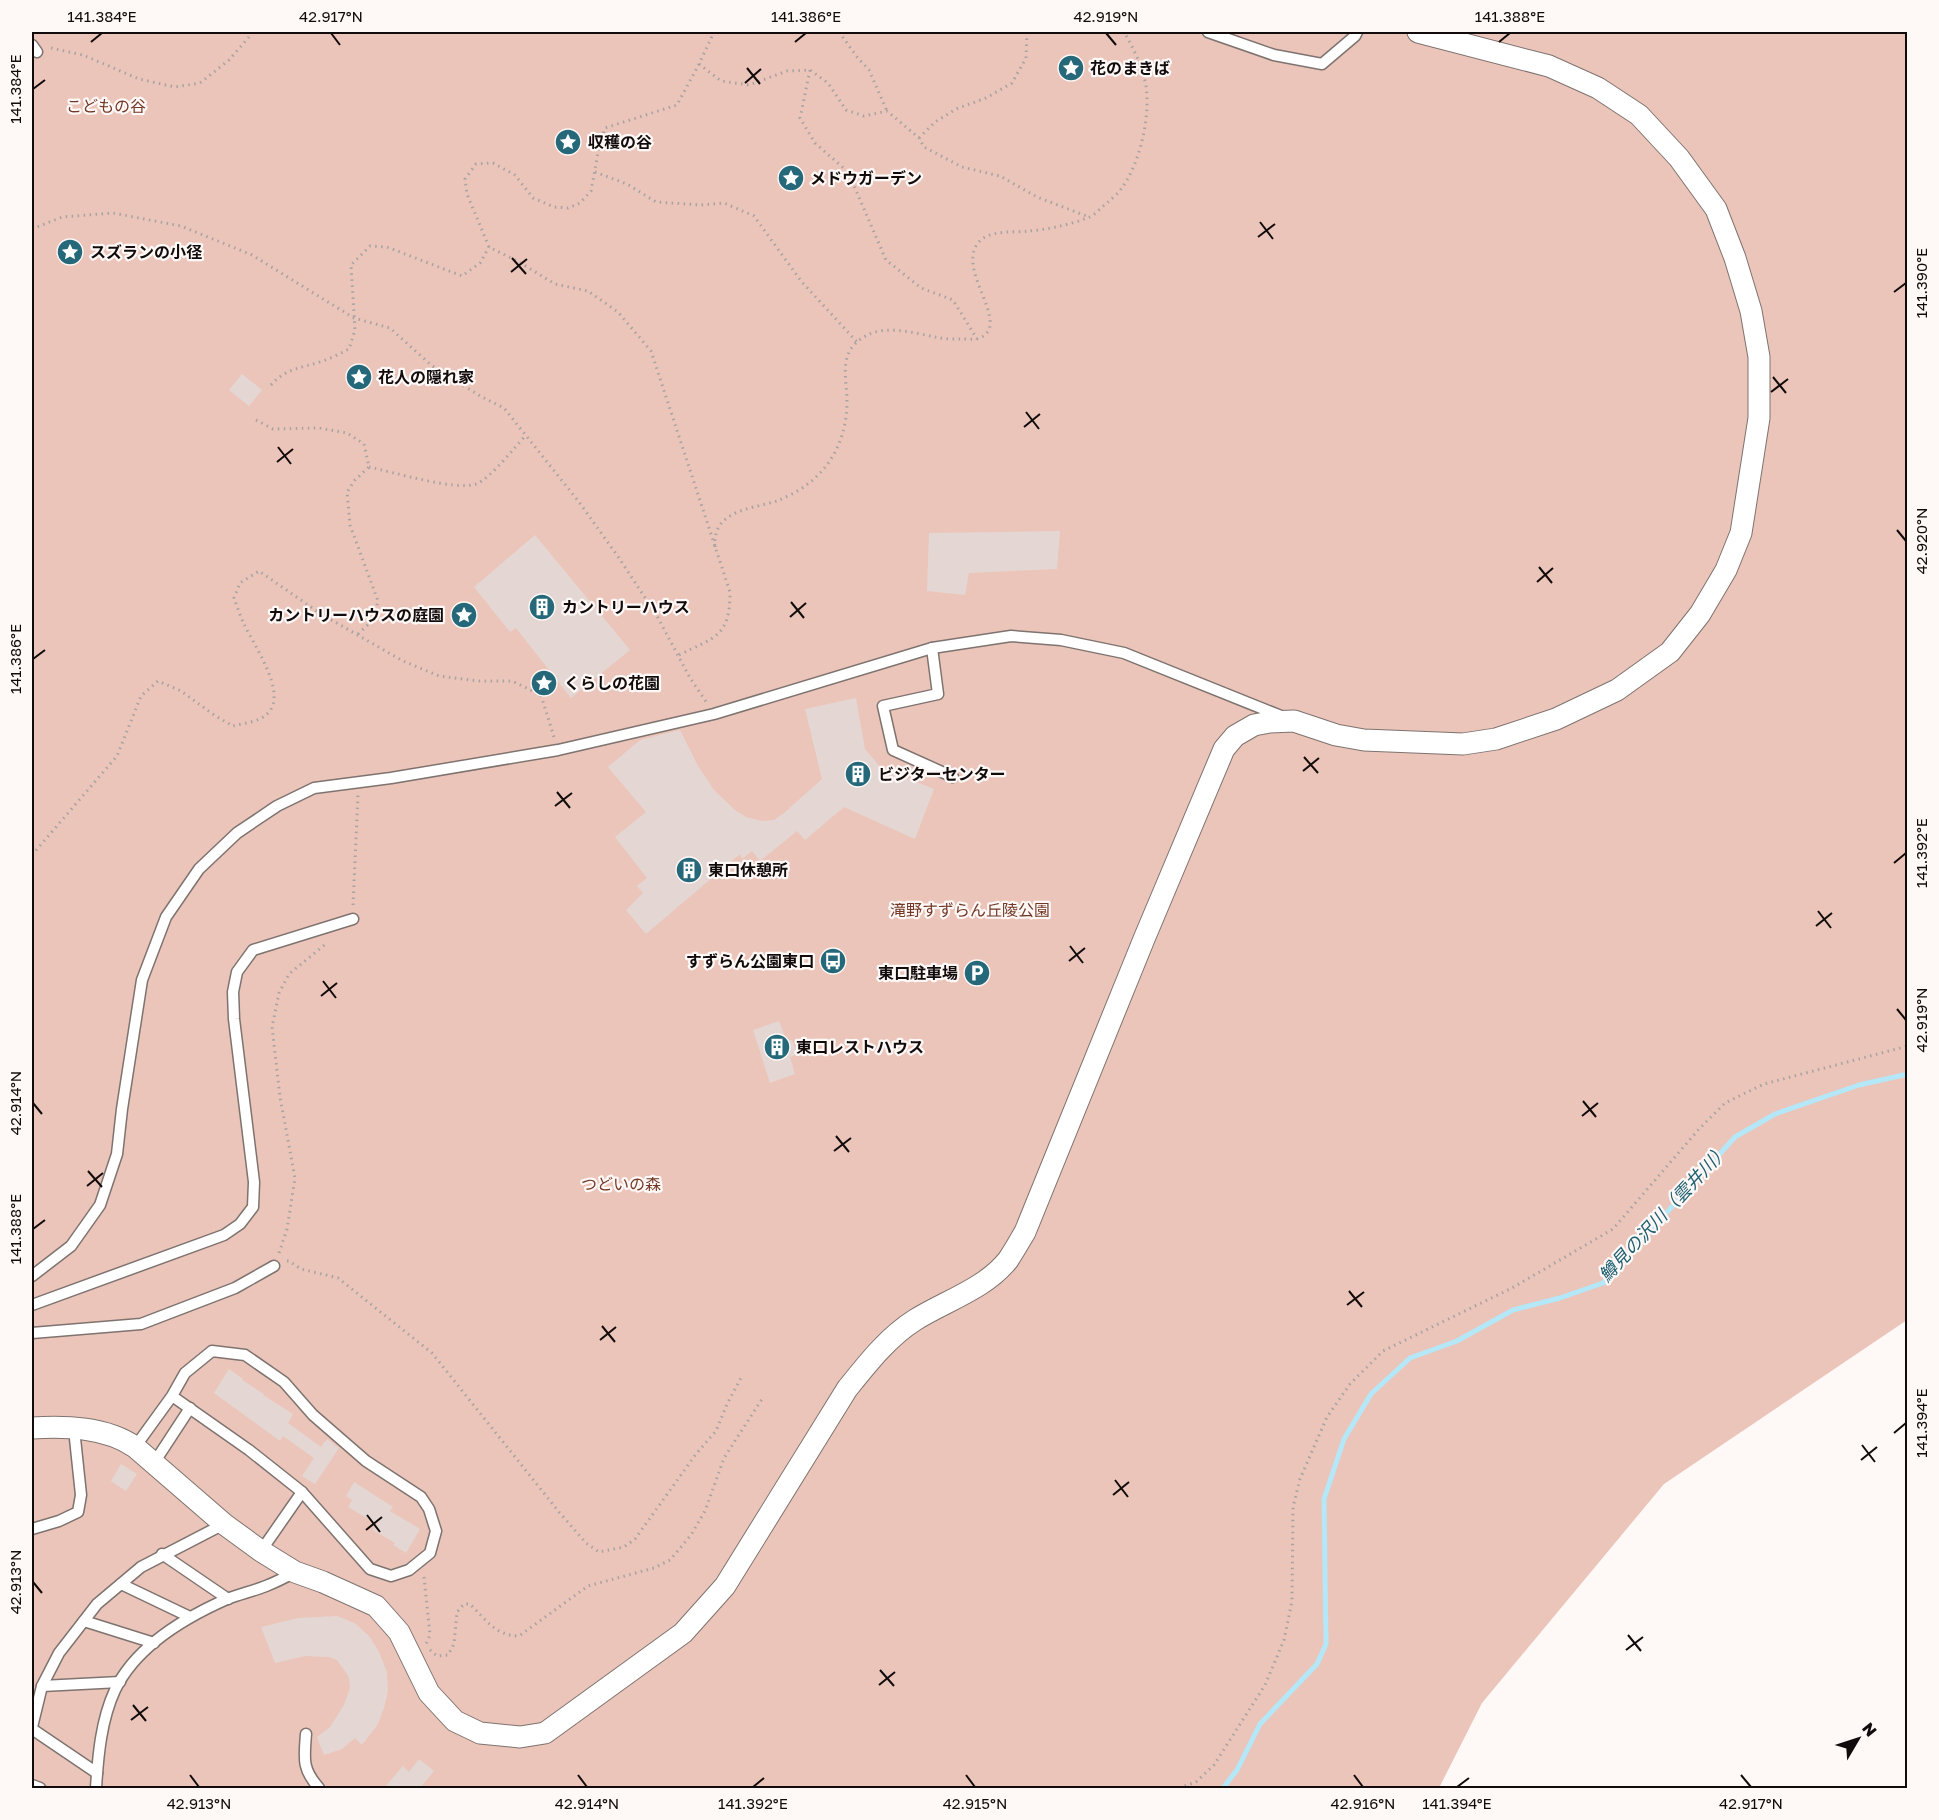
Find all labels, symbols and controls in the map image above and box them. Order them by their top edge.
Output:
text: 141.384°E [67,7,137,25]
text: 42.917°N [299,7,363,25]
text: 141.386°E [771,7,841,25]
text: 42.919°N [1073,7,1139,25]
text: 141.388°E [1475,7,1545,25]
place icon: 花のまきば [1056,53,1086,83]
text: 141.384°E [6,54,24,124]
place label: 花のまきば [1090,58,1170,78]
park label: こどもの谷 [66,96,146,116]
place icon: 収穫の谷 [553,127,583,157]
place label: 収穫の谷 [588,132,652,152]
place icon: メドウガーデン [776,163,806,193]
place label: メドウガーデン [810,168,922,188]
place icon: スズランの小径 [55,237,85,267]
place label: スズランの小径 [90,242,203,262]
text: 141.390°E [1912,248,1930,318]
place icon: 花人の隠れ家 [344,362,374,392]
place label: 花人の隠れ家 [378,367,474,387]
text: 42.920°N [1912,508,1930,574]
building icon: カントリーハウス [527,592,557,622]
place label: カントリーハウス [562,597,690,617]
place icon: カントリーハウスの庭園 [449,600,479,630]
place label: カントリーハウスの庭園 [268,605,444,625]
text: 141.386°E [6,624,24,694]
place icon: くらしの花園 [529,668,559,698]
place label: くらしの花園 [564,673,660,693]
building icon: ビジターセンター [843,759,873,789]
place label: ビジターセンター [878,764,1006,784]
text: 141.392°E [1912,818,1930,888]
building icon: 東口休憩所 [674,855,704,885]
place label: 東口休憩所 [708,860,788,880]
park label: 滝野すずらん丘陵公園 [890,900,1050,920]
bus stop icon: すずらん公園東口 [818,946,848,976]
place label: すずらん公園東口 [686,951,814,971]
parking icon: 東口駐車場 [962,958,992,988]
place label: 東口駐車場 [878,963,958,983]
text: 42.919°N [1912,987,1930,1053]
building icon: 東口レストハウス [762,1032,792,1062]
place label: 東口レストハウス [796,1037,924,1057]
text: 42.914°N [6,1071,24,1135]
water label: 鱒見の沢川（雲井川） [1594,1139,1733,1286]
park label: つどいの森 [581,1174,661,1194]
text: 141.388°E [6,1194,24,1264]
text: 141.394°E [1912,1388,1930,1458]
text: 42.913°N [6,1550,24,1614]
north arrow [1828,1709,1888,1769]
text: N [1858,1719,1881,1741]
text: 42.913°N [167,1794,231,1812]
text: 42.914°N [555,1794,619,1812]
text: 141.392°E [718,1794,788,1812]
text: 42.915°N [943,1794,1007,1812]
text: 42.916°N [1330,1794,1396,1812]
text: 141.394°E [1422,1794,1492,1812]
text: 42.917°N [1719,1794,1783,1812]

